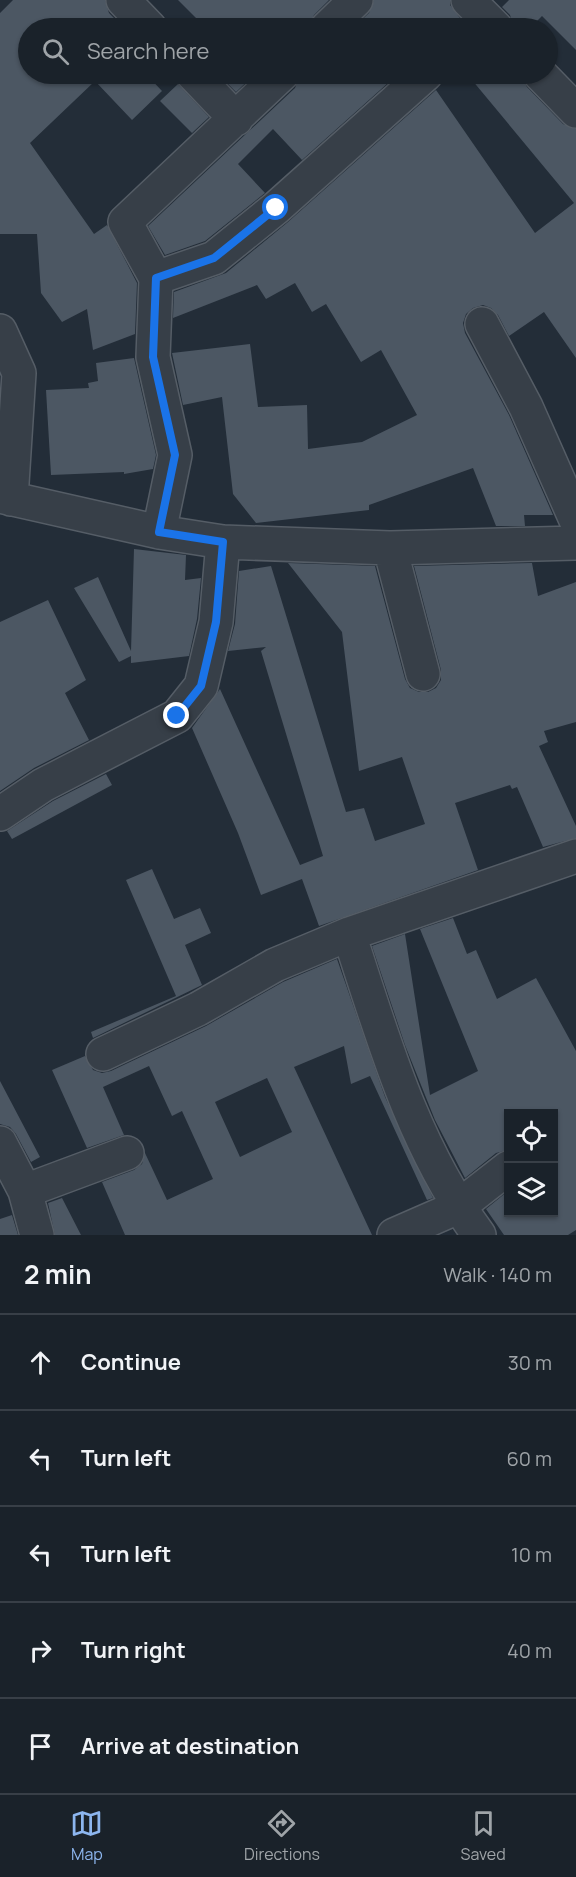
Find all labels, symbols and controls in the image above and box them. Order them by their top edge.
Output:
search box [18,18,558,84]
icon: search [39,35,72,68]
text: Search here [87,36,209,66]
route start [262,194,288,220]
route end [163,702,189,728]
map controls [504,1109,558,1217]
button: locate [504,1109,558,1163]
button: layers [504,1163,558,1217]
text: 2 min [24,1256,92,1292]
text: Walk · 140 m [443,1261,552,1288]
icon: ahead [24,1346,57,1379]
text: Continue [81,1347,181,1377]
text: 30 m [508,1349,552,1376]
icon: left [24,1442,57,1475]
text: Turn left [81,1443,171,1473]
text: 60 m [506,1445,552,1472]
icon: left [24,1538,57,1571]
text: Turn left [81,1539,171,1569]
text: 10 m [511,1541,552,1568]
icon: right [24,1634,57,1667]
text: Turn right [81,1635,186,1665]
text: 40 m [507,1637,552,1664]
icon: arrive [24,1730,57,1763]
text: Arrive at destination [81,1731,299,1761]
tab: Map [70,1807,103,1865]
tab: Directions [244,1807,320,1865]
tab: Saved [461,1807,506,1865]

